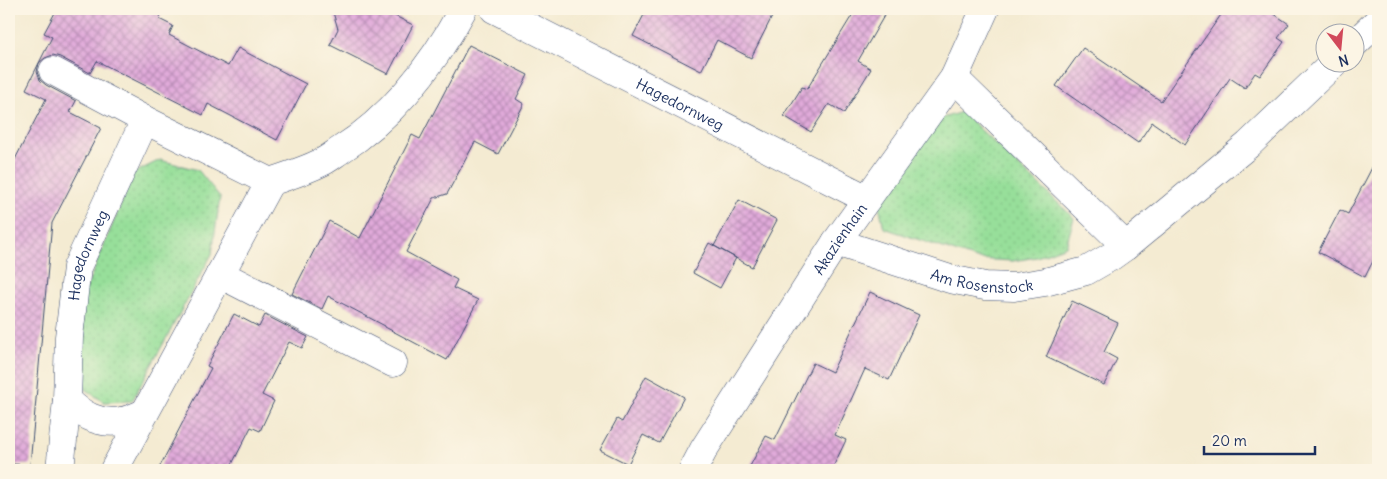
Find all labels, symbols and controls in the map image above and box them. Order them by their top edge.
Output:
north arrow [1314,22,1364,72]
text: N [1336,51,1351,70]
street label: Hagedornweg [633,74,727,134]
street label: Akazienhain [808,199,871,278]
street label: Hagedornweg [64,207,112,302]
street label: Am Rosenstock [928,264,1035,297]
scale bar [1204,424,1316,456]
text: 20 m [1212,431,1247,450]

